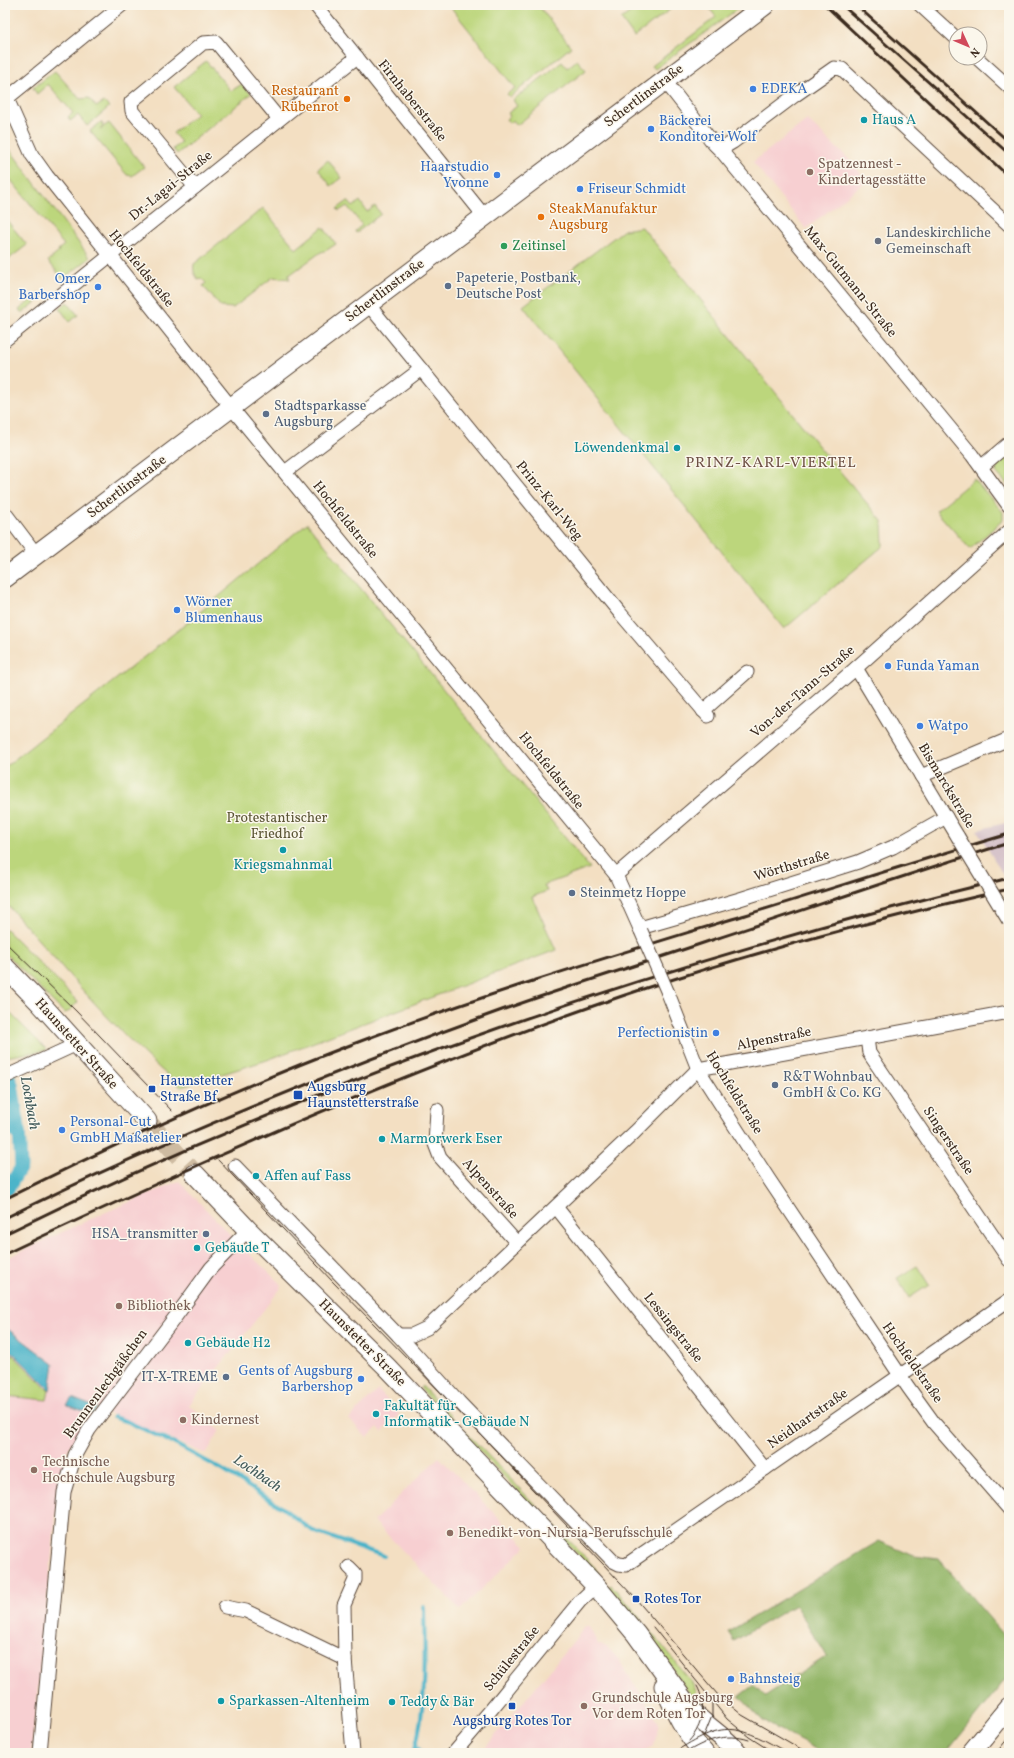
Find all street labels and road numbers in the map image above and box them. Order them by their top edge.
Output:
street label: Firnhaberstraße [373,56,451,146]
street label: Schertlinstraße [600,60,688,132]
street label: Dr.-Lagai-Straße [125,146,217,226]
street label: Max-Gutmann-Straße [799,222,901,342]
street label: Hochfeldstraße [104,226,178,312]
street label: Schertlinstraße [341,255,429,327]
street label: Schertlinstraße [83,451,171,523]
street label: Prinz-Karl-Weg [511,457,587,545]
street label: Hochfeldstraße [308,477,382,563]
street label: Von-der-Tann-Straße [747,641,859,743]
street label: Hochfeldstraße [514,728,588,814]
street label: Bismarckstraße [913,740,979,833]
street label: Wörthstraße [752,845,833,887]
street label: Haunstetter Straße [30,994,122,1094]
street label: Alpenstraße [735,1022,813,1056]
street label: Hochfeldstraße [701,1048,767,1138]
street label: Singerstraße [918,1103,978,1179]
street label: Alpenstraße [458,1154,523,1224]
street label: Lessingstraße [639,1289,707,1367]
street label: Haunstetter Straße [314,1295,410,1391]
street label: Hochfeldstraße [877,1319,947,1407]
street label: Brunnenlechgäßchen [60,1325,152,1443]
street label: Neidhartstraße [764,1384,852,1454]
street label: Schülestraße [480,1622,545,1696]

